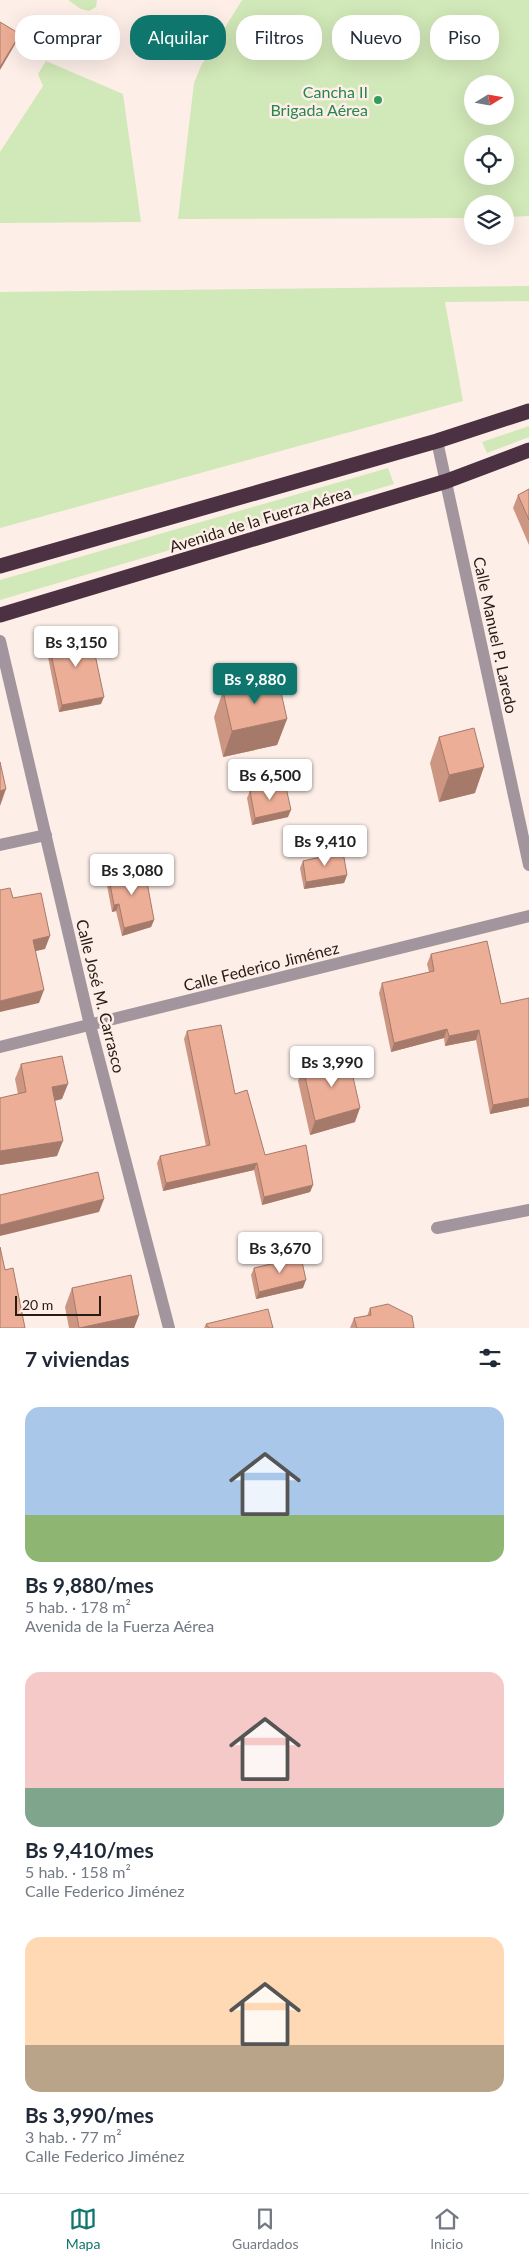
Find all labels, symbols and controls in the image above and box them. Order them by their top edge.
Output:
chip: Comprar [15,15,120,60]
chip: Alquilar [130,15,226,60]
chip: Filtros [236,15,322,60]
chip: Nuevo [332,15,420,60]
chip: Piso [430,15,499,60]
north arrow [464,75,514,125]
map controls [464,75,514,245]
place label: Cancha II Brigada Aérea [270,82,368,119]
marker: Cancha II Brigada Aérea [372,94,384,106]
button: locate [464,135,514,185]
button: layers [464,195,514,245]
street label: Avenida de la Fuerza Aérea [167,482,353,556]
street label: Calle Manuel P. Laredo [470,555,522,715]
pin: Bs 3,150 [24,626,128,668]
text: Bs 3,150 [45,632,107,651]
pin: Bs 9,880 [203,662,307,705]
text: Bs 9,880 [224,669,286,688]
pin: Bs 6,500 [218,758,322,801]
text: Bs 6,500 [239,765,301,784]
pin: Bs 9,410 [273,824,377,867]
text: Bs 9,410 [294,831,356,850]
pin: Bs 3,080 [80,854,184,896]
text: Bs 3,080 [101,860,163,879]
street label: Calle José M. Carrasco [73,917,129,1075]
street label: Calle Federico Jiménez [181,937,341,995]
pin: Bs 3,990 [280,1046,384,1088]
text: Bs 3,990 [301,1052,363,1071]
pin: Bs 3,670 [228,1232,332,1274]
text: Bs 3,670 [249,1238,311,1257]
scale bar [15,1293,101,1316]
text: 20 m [22,1296,53,1313]
icon: filters [476,1344,504,1372]
text: 7 viviendas [25,1346,130,1371]
icon: home [220,1439,310,1529]
text: Bs 9,880/mes [25,1572,154,1597]
text: 5 hab. · 178 m² [25,1597,131,1616]
text: Avenida de la Fuerza Aérea [25,1616,214,1635]
icon: home [220,1704,310,1794]
text: Bs 9,410/mes [25,1837,154,1862]
text: 5 hab. · 158 m² [25,1862,131,1881]
text: Calle Federico Jiménez [25,1881,185,1900]
icon: home [220,1969,310,2059]
text: Bs 3,990/mes [25,2102,154,2127]
text: 3 hab. · 77 m² [25,2127,122,2146]
text: Calle Federico Jiménez [25,2146,185,2165]
tab: Mapa [66,2205,100,2252]
tab: Guardados [232,2205,298,2252]
tab: Inicio [430,2205,463,2252]

